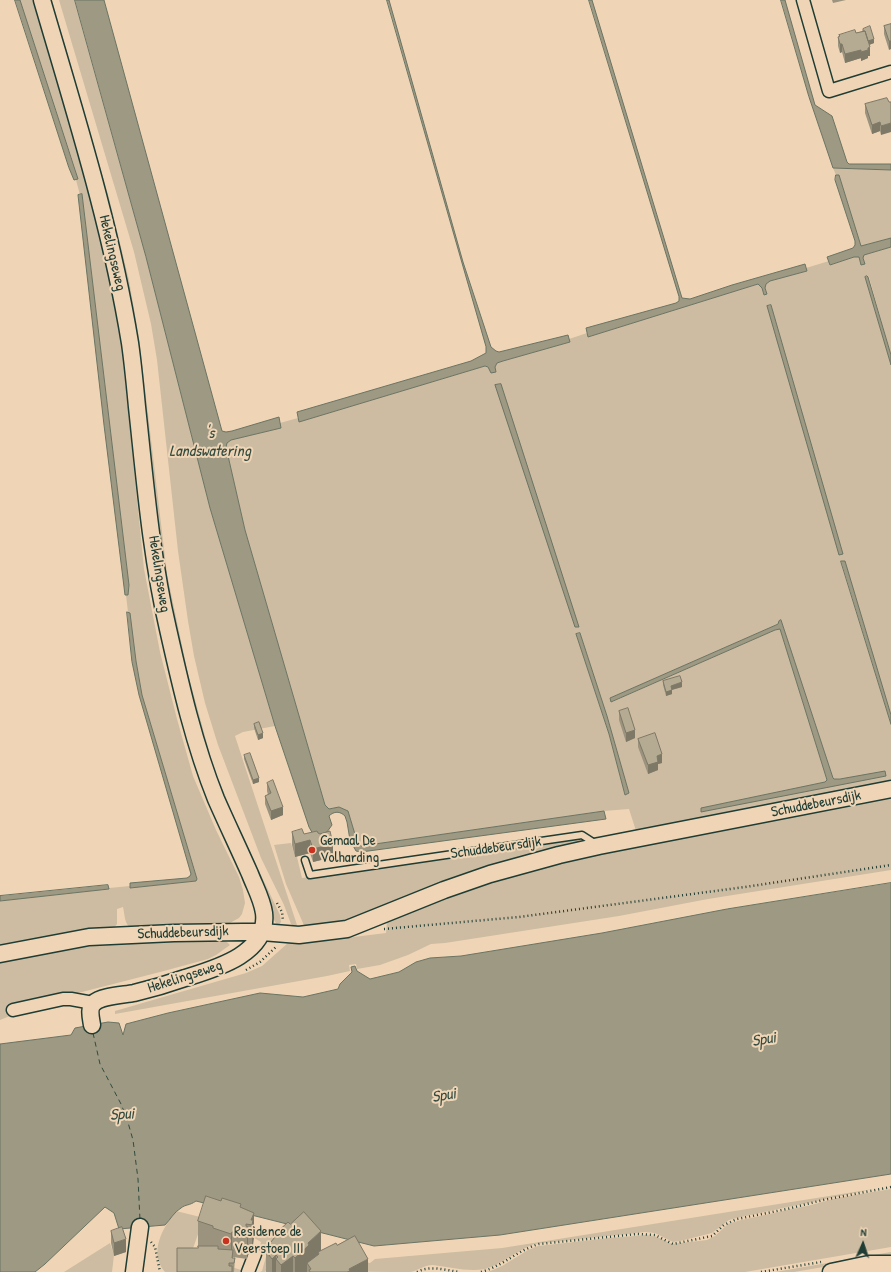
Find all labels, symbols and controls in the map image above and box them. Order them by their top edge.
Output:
street label: Hekelingseweg [95,213,129,293]
water label: 's Landswatering [169,424,251,462]
street label: Hekelingseweg [144,534,174,614]
street label: Schuddebeursdijk [769,786,863,822]
place label: Gemaal De Volharding [320,832,379,867]
street label: Schuddebeursdijk [450,833,542,863]
marker: Gemaal De Volharding [307,845,317,855]
street label: Schuddebeursdijk [137,922,229,944]
street label: Hekelingseweg [145,956,225,998]
water label: Spui [750,1028,778,1052]
water label: Spui [430,1084,458,1108]
water label: Spui [109,1105,135,1125]
place label: Residence de Veerstoep III [234,1223,304,1258]
north arrow [843,1224,883,1264]
text: N [860,1225,867,1239]
marker: Residence de Veerstoep III [221,1236,231,1246]

